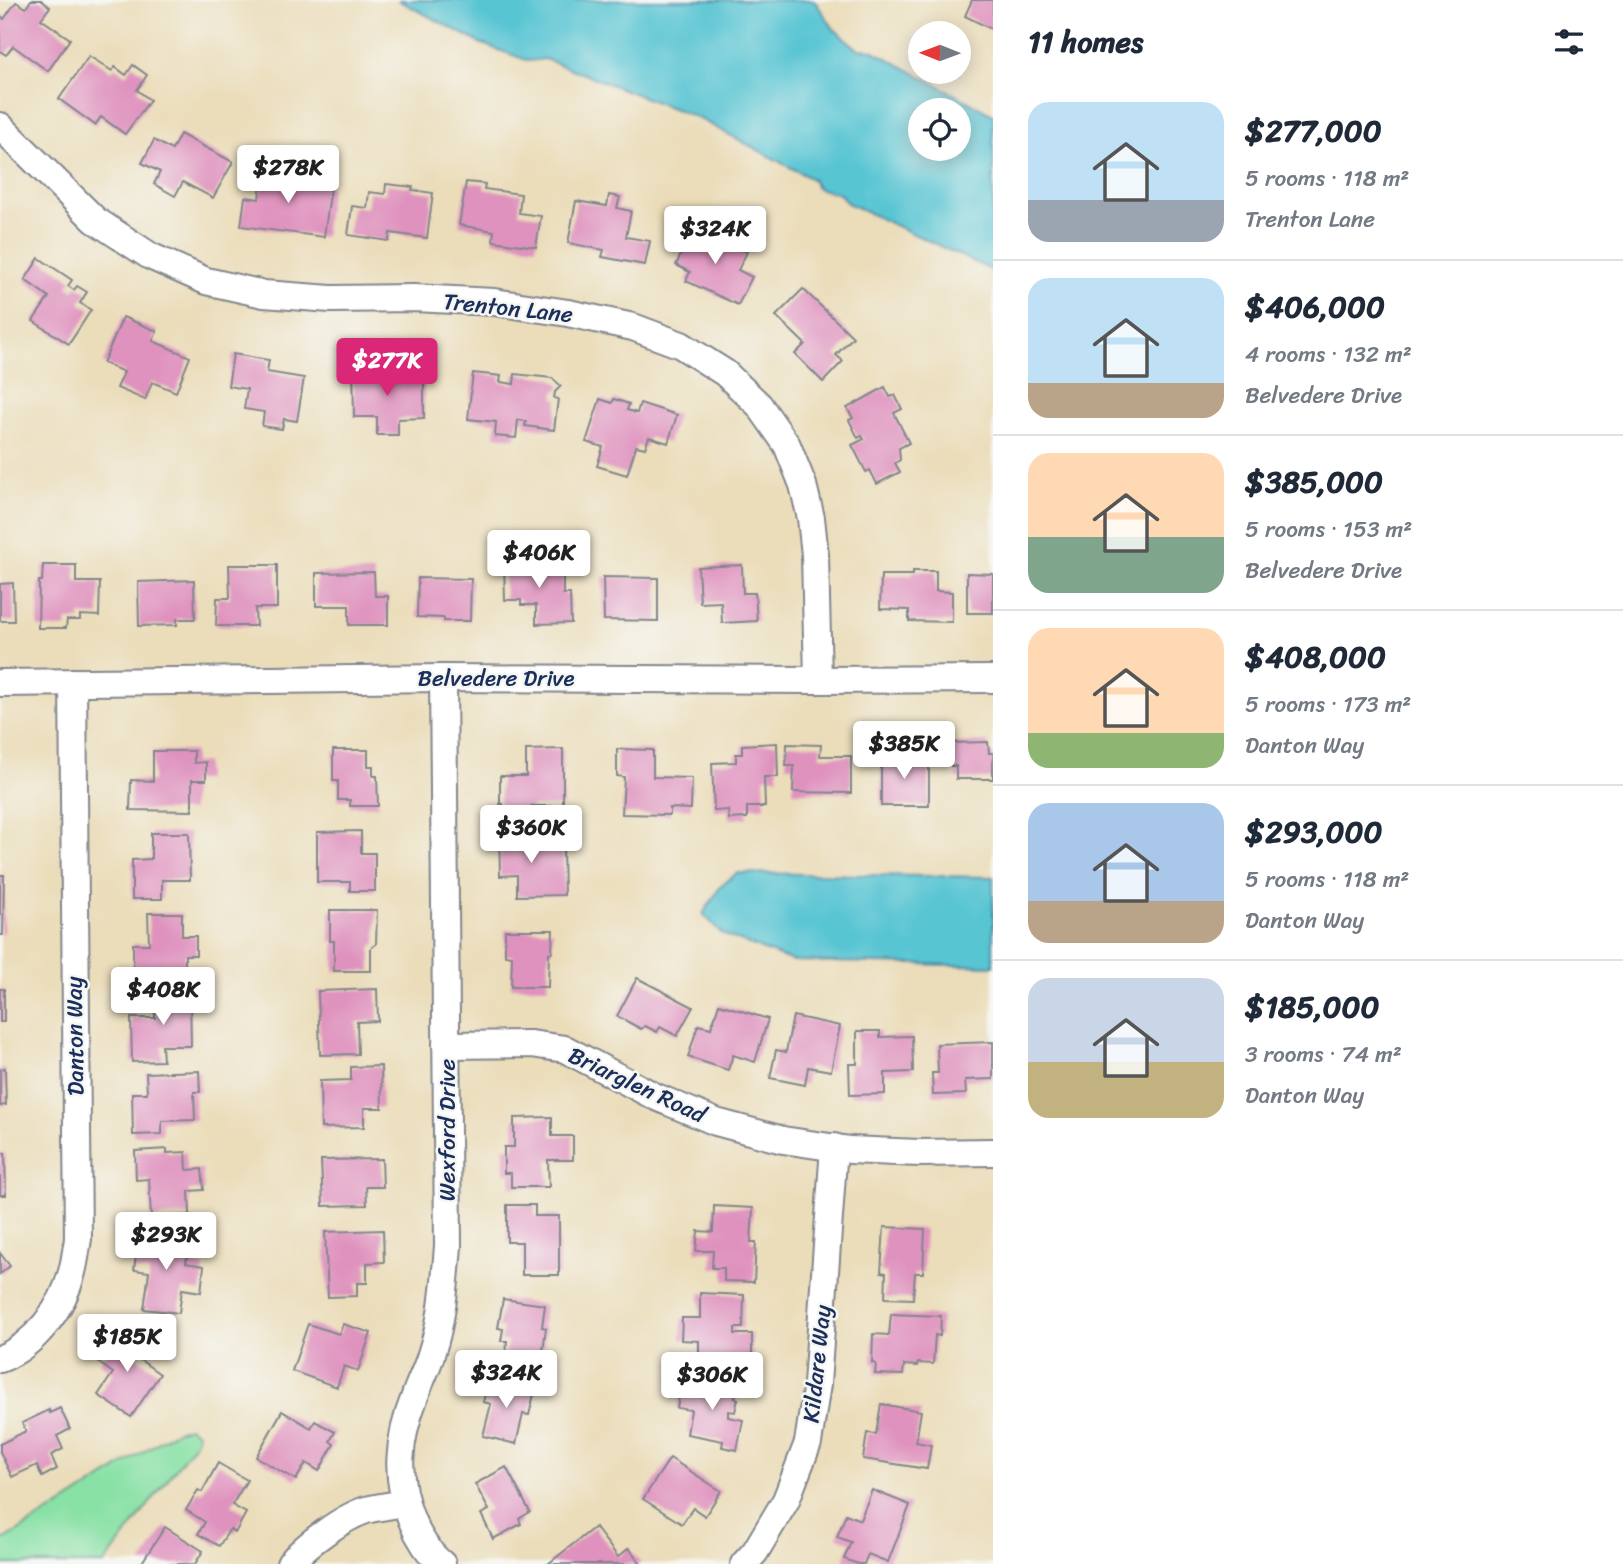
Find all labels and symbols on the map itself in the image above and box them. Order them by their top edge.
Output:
north arrow [908,21,971,84]
pin: $278K [239,146,337,205]
pin: $324K [666,206,764,266]
street label: Trenton Lane [441,281,575,335]
pin: $277K [338,338,436,398]
pin: $406K [490,530,588,590]
street label: Belvedere Drive [417,658,575,699]
pin: $385K [855,722,953,781]
pin: $360K [482,806,580,865]
pin: $408K [114,968,212,1027]
street label: Danton Way [53,976,97,1096]
street label: Briarglen Road [561,1035,715,1136]
street label: Wexford Drive [427,1059,468,1201]
pin: $293K [117,1212,215,1272]
street label: Kildare Way [790,1303,844,1425]
pin: $185K [78,1314,176,1374]
pin: $324K [457,1350,555,1410]
pin: $306K [663,1352,761,1412]

